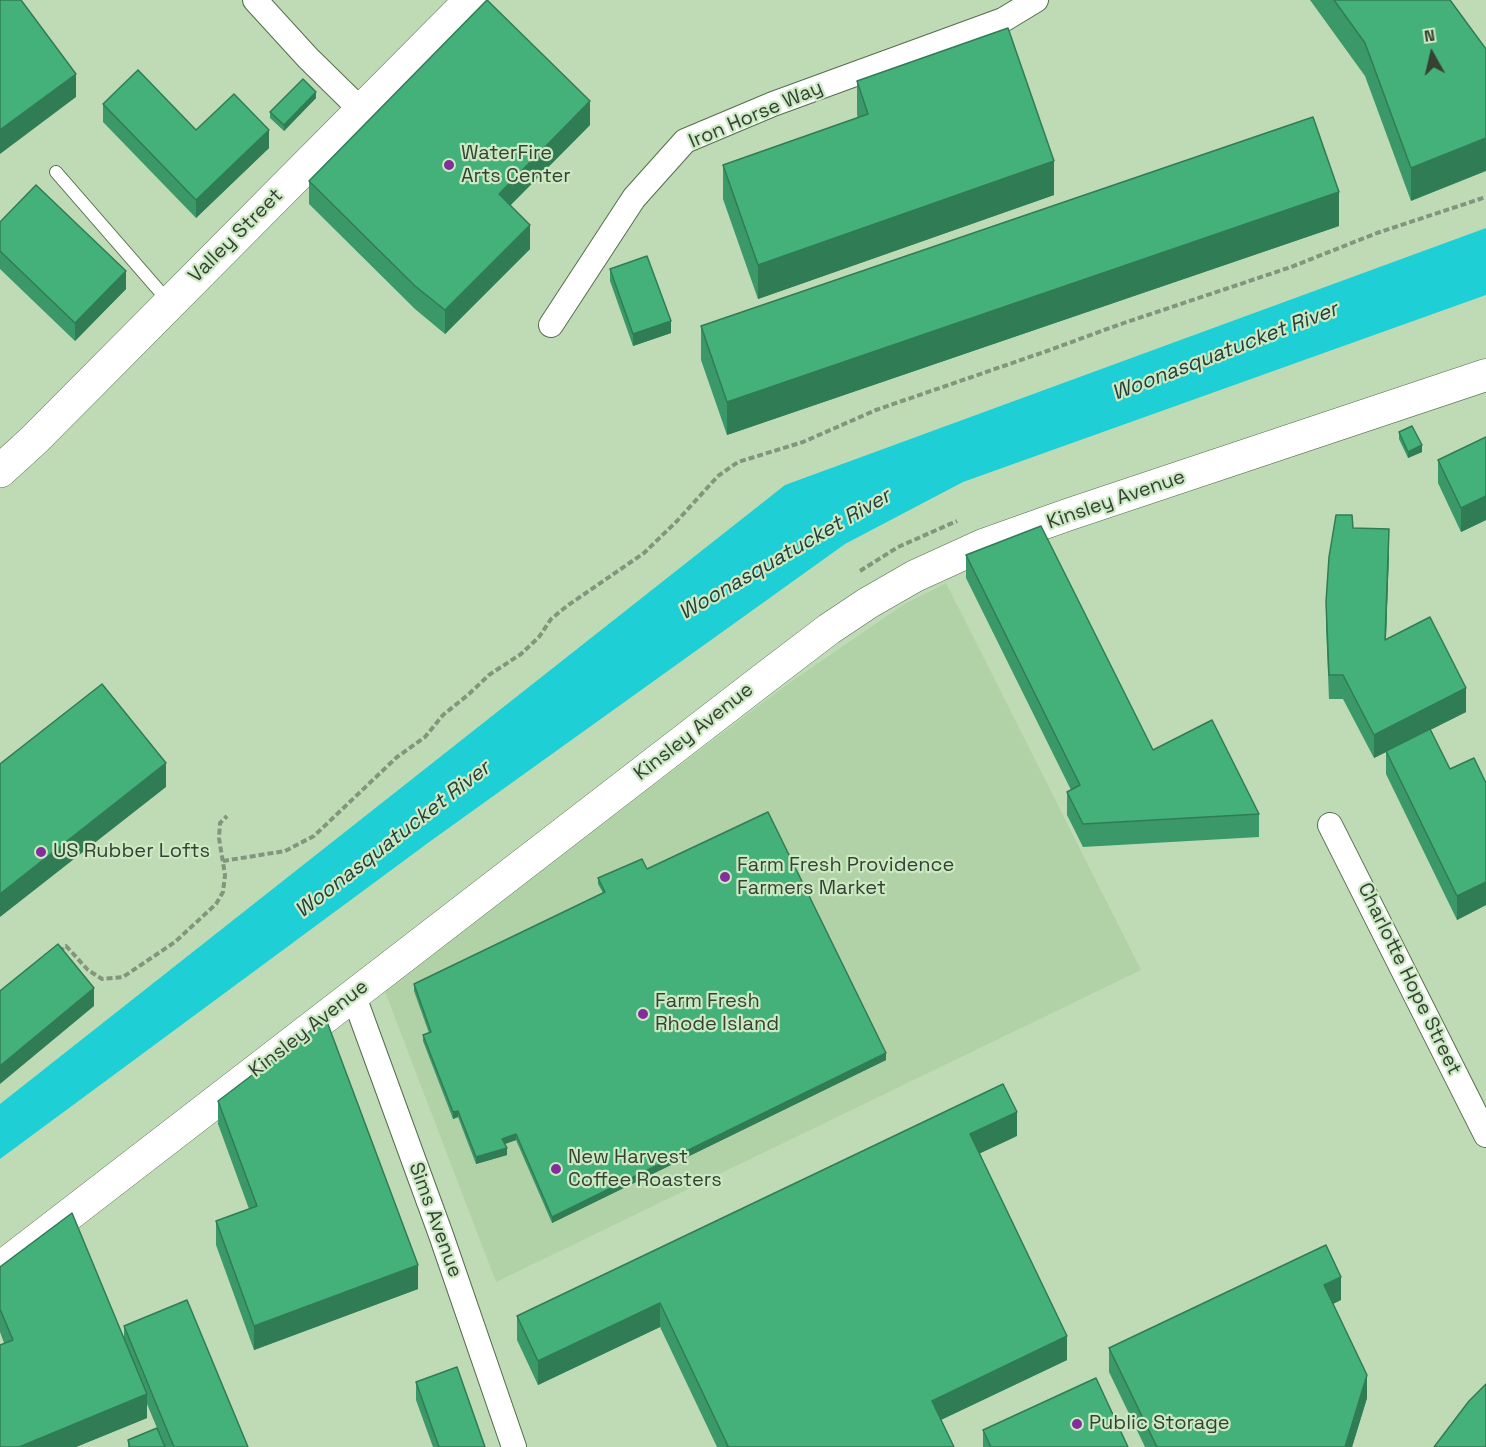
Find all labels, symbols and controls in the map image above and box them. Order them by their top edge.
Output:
north arrow [1402,24,1462,84]
text: N [1423,25,1436,47]
street label: Iron Horse Way [686,76,826,154]
place label: WaterFire Arts Center [461,142,571,189]
marker: WaterFire Arts Center [442,158,456,172]
street label: Valley Street [184,184,288,288]
water label: Woonasquatucket River [1108,297,1342,407]
street label: Kinsley Avenue [1044,465,1188,535]
water label: Woonasquatucket River [675,484,895,626]
street label: Kinsley Avenue [630,678,758,786]
water label: Woonasquatucket River [291,756,495,924]
place label: US Rubber Lofts [53,840,210,864]
marker: US Rubber Lofts [34,845,48,859]
place label: Farm Fresh Providence Farmers Market [737,854,954,901]
marker: Farm Fresh Providence Farmers Market [718,870,732,884]
street label: Charlotte Hope Street [1352,879,1466,1079]
street label: Kinsley Avenue [245,975,373,1083]
place label: Farm Fresh Rhode Island [655,990,779,1037]
marker: Farm Fresh Rhode Island [636,1007,650,1021]
place label: New Harvest Coffee Roasters [568,1146,722,1193]
street label: Sims Avenue [403,1159,467,1281]
marker: New Harvest Coffee Roasters [549,1162,563,1176]
place label: Public Storage [1089,1412,1230,1436]
marker: Public Storage [1070,1417,1084,1431]

